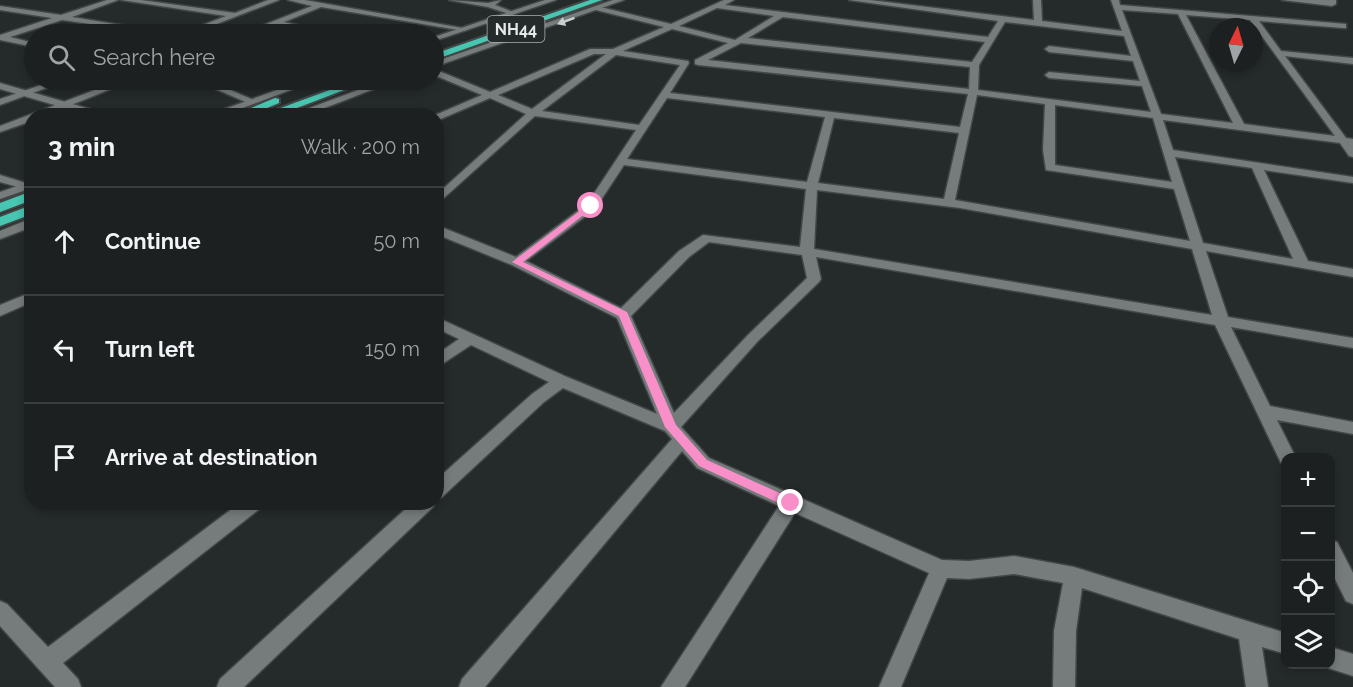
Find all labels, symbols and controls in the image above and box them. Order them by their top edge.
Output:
road number: NH44 [488,16,544,42]
one-way arrow [556,16,574,26]
north arrow [1209,18,1263,72]
search box [24,24,444,90]
icon: search [45,41,78,74]
text: Search here [93,44,215,70]
text: 3 min [48,132,115,162]
text: Walk · 200 m [301,135,420,159]
route start [577,192,603,218]
icon: ahead [48,225,81,258]
text: Continue [105,228,201,254]
text: 50 m [373,229,420,253]
icon: left [48,333,81,366]
text: Turn left [105,336,195,362]
text: 150 m [365,337,420,361]
icon: arrive [48,441,81,474]
text: Arrive at destination [105,444,318,470]
map controls [1281,453,1335,669]
button: + [1281,453,1335,507]
route end [777,489,803,515]
button: − [1281,507,1335,561]
button: locate [1281,561,1335,615]
button: layers [1281,615,1335,669]

